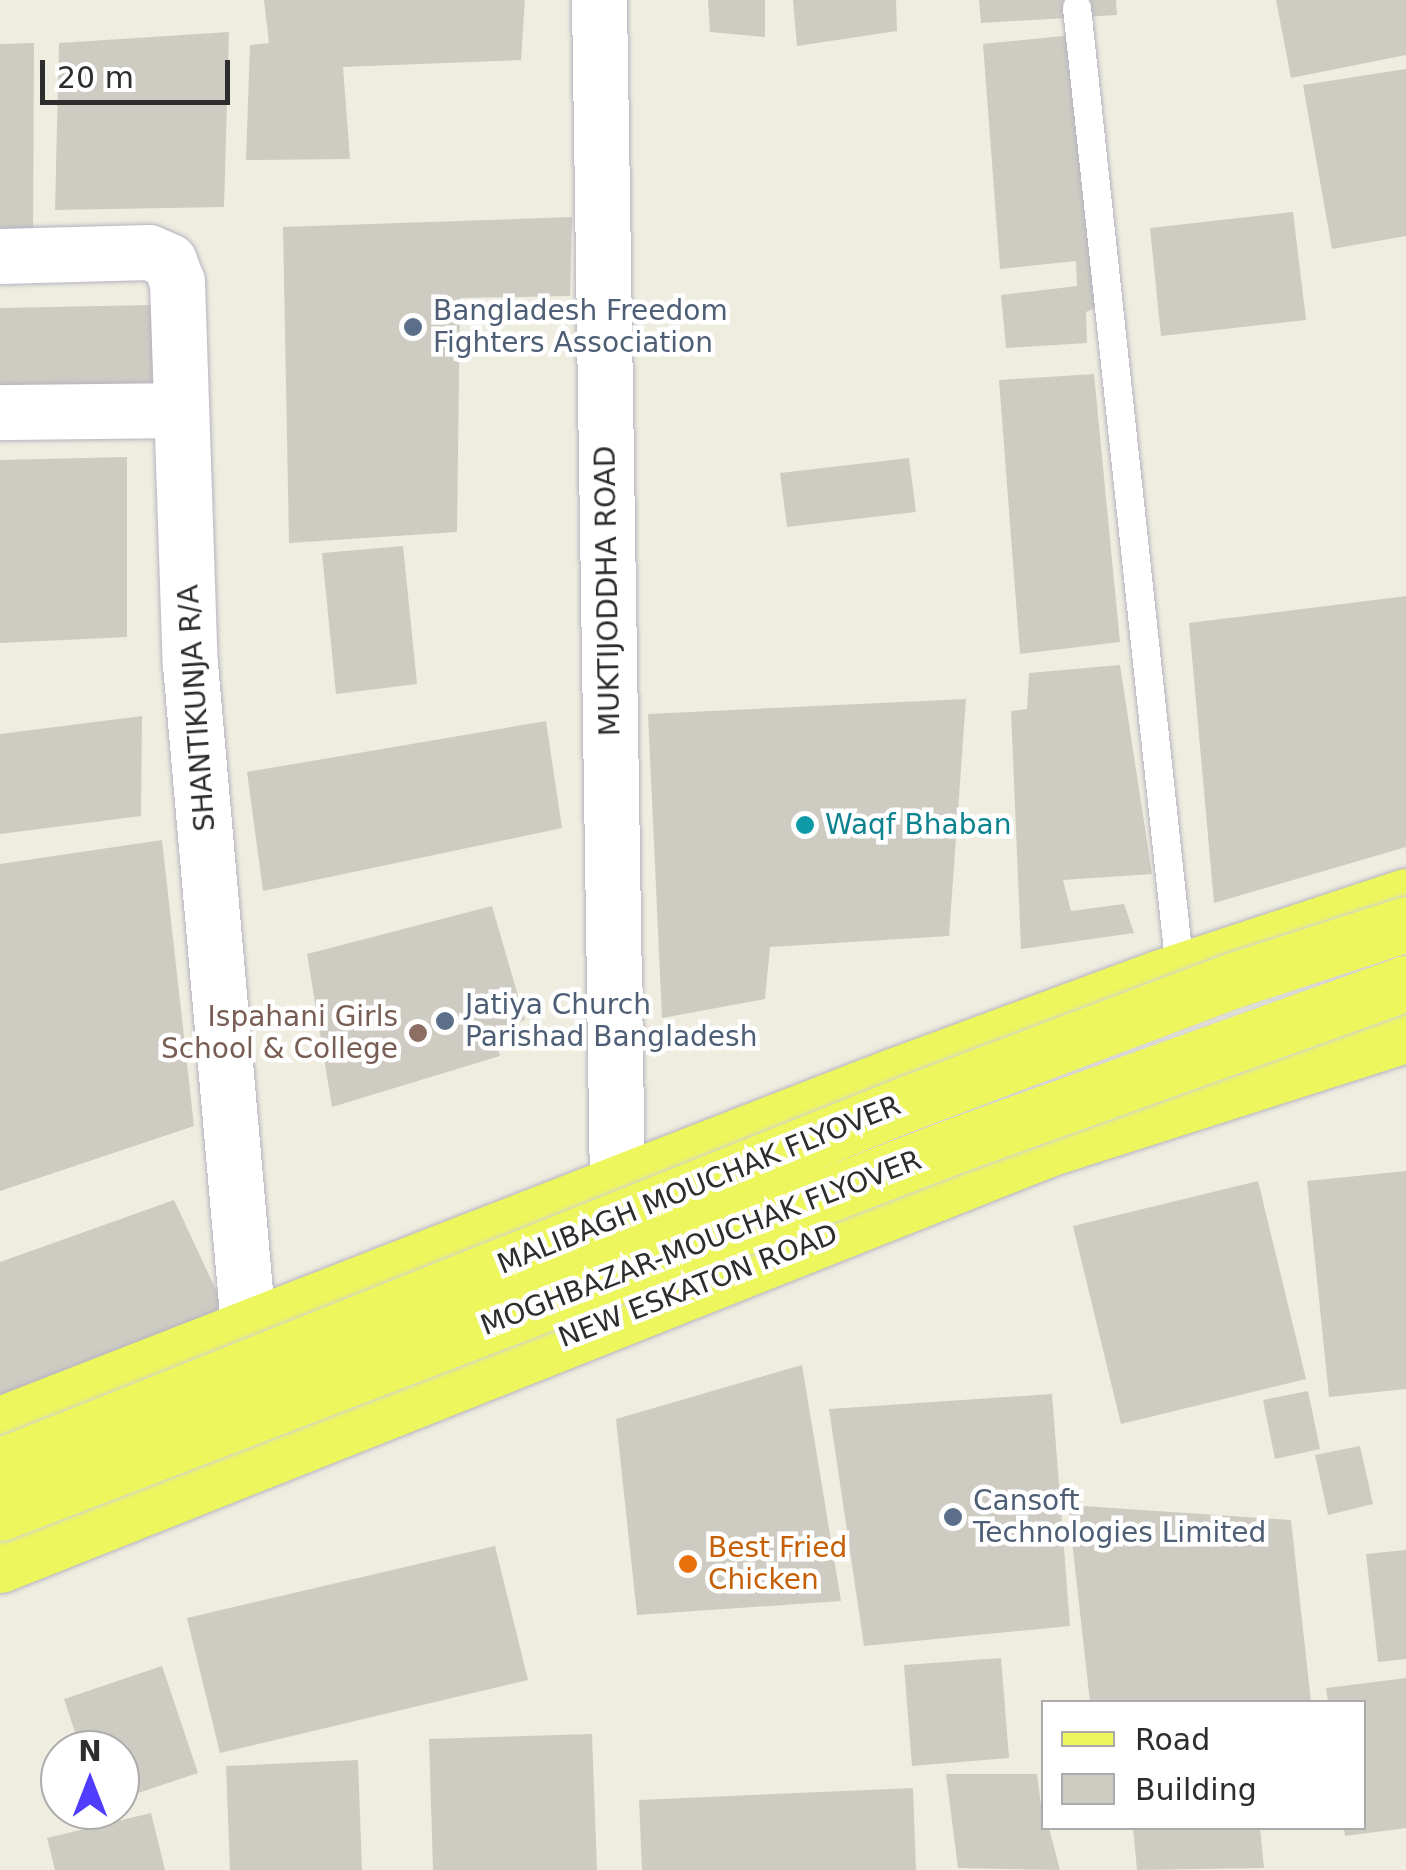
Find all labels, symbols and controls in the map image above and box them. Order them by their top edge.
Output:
scale bar [45,40,235,102]
text: 20 m [57,60,134,95]
place label: Bangladesh Freedom Fighters Association [433,294,728,360]
marker: Bangladesh Freedom Fighters Association [402,316,424,338]
street label: MUKTIJODDHA ROAD [589,446,627,736]
street label: SHANTIKUNJA R/A [172,584,222,832]
place label: Waqf Bhaban [825,808,1011,842]
marker: Waqf Bhaban [794,814,816,836]
place label: Jatiya Church Parishad Bangladesh [465,988,757,1054]
place label: Ispahani Girls School & College [161,1000,398,1066]
marker: Jatiya Church Parishad Bangladesh [434,1010,456,1032]
marker: Ispahani Girls School & College [407,1022,429,1044]
street label: MALIBAGH MOUCHAK FLYOVER [493,1089,905,1281]
street label: MOGHBAZAR-MOUCHAK FLYOVER [476,1143,926,1343]
street label: NEW ESKATON ROAD [554,1217,842,1355]
place label: Cansoft Technologies Limited [973,1484,1266,1550]
marker: Cansoft Technologies Limited [942,1506,964,1528]
place label: Best Fried Chicken [708,1531,847,1597]
marker: Best Fried Chicken [677,1553,699,1575]
legend [1041,1700,1366,1830]
text: Road [1135,1722,1210,1757]
north arrow [40,1730,140,1830]
text: N [78,1735,102,1768]
text: Building [1135,1772,1257,1807]

